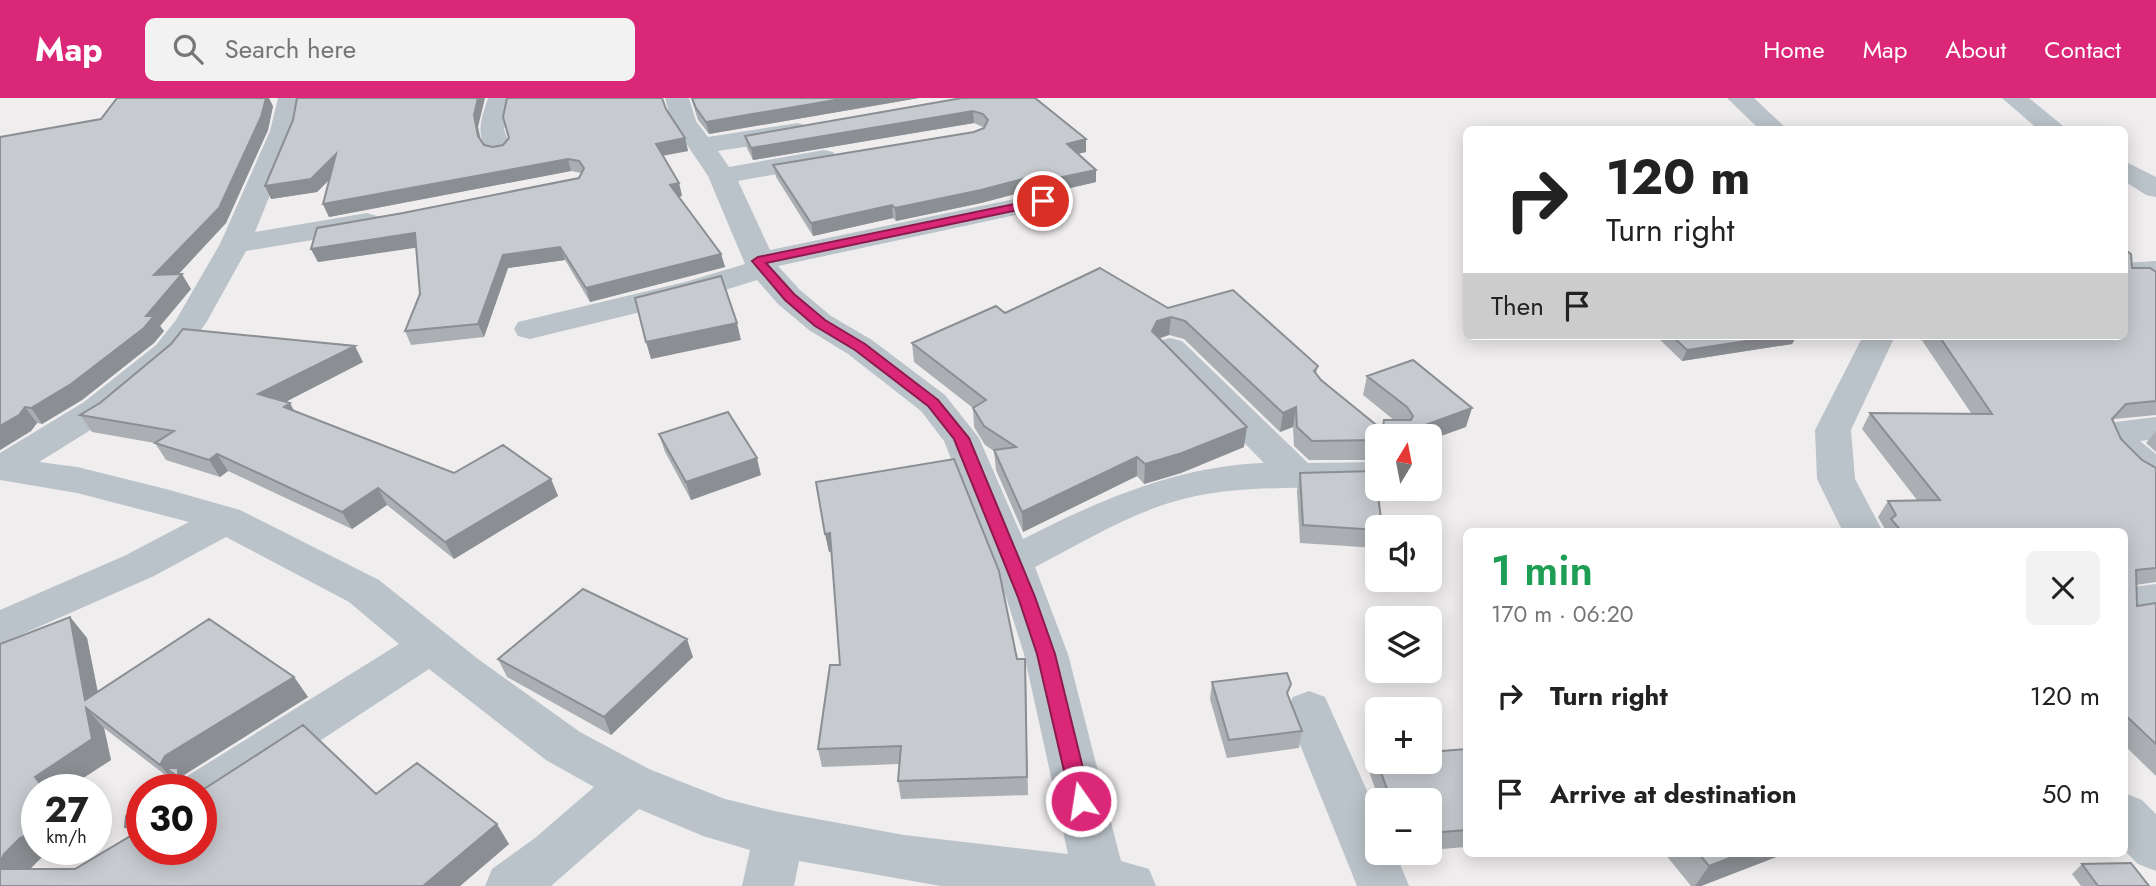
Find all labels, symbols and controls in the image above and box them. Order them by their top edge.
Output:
search box [145,18,635,81]
text: Map [35,26,103,73]
icon: search [169,30,207,68]
text: Search here [225,30,356,68]
text: Home [1763,32,1825,67]
text: Map [1863,32,1907,67]
text: About [1945,32,2006,67]
text: Contact [2044,32,2121,67]
text: 120 m [1606,142,1750,212]
icon: right [1491,154,1582,245]
pin [1013,171,1073,231]
icon: arrive [1024,182,1062,220]
text: Turn right [1606,207,1735,253]
text: Then [1491,287,1544,325]
icon: arrive [1558,287,1596,325]
north arrow [1365,424,1442,500]
map controls [1365,424,1442,865]
button: sound [1365,515,1442,592]
text: 1 min [1491,540,1593,601]
button: close [2026,551,2100,625]
text: 170 m · 06:20 [1491,597,1634,631]
button: layers [1365,606,1442,683]
icon: right [1491,677,1529,715]
text: Turn right [1550,677,1668,715]
text: 120 m [2030,677,2100,715]
button: + [1365,697,1442,774]
position arrow [1044,764,1118,838]
speed limit sign: 30 [126,774,217,865]
icon: arrive [1491,775,1529,813]
text: Arrive at destination [1550,775,1797,813]
text: 50 m [2042,775,2100,813]
text: 27 [44,785,89,835]
button: − [1365,788,1442,865]
text: km/h [46,824,87,850]

